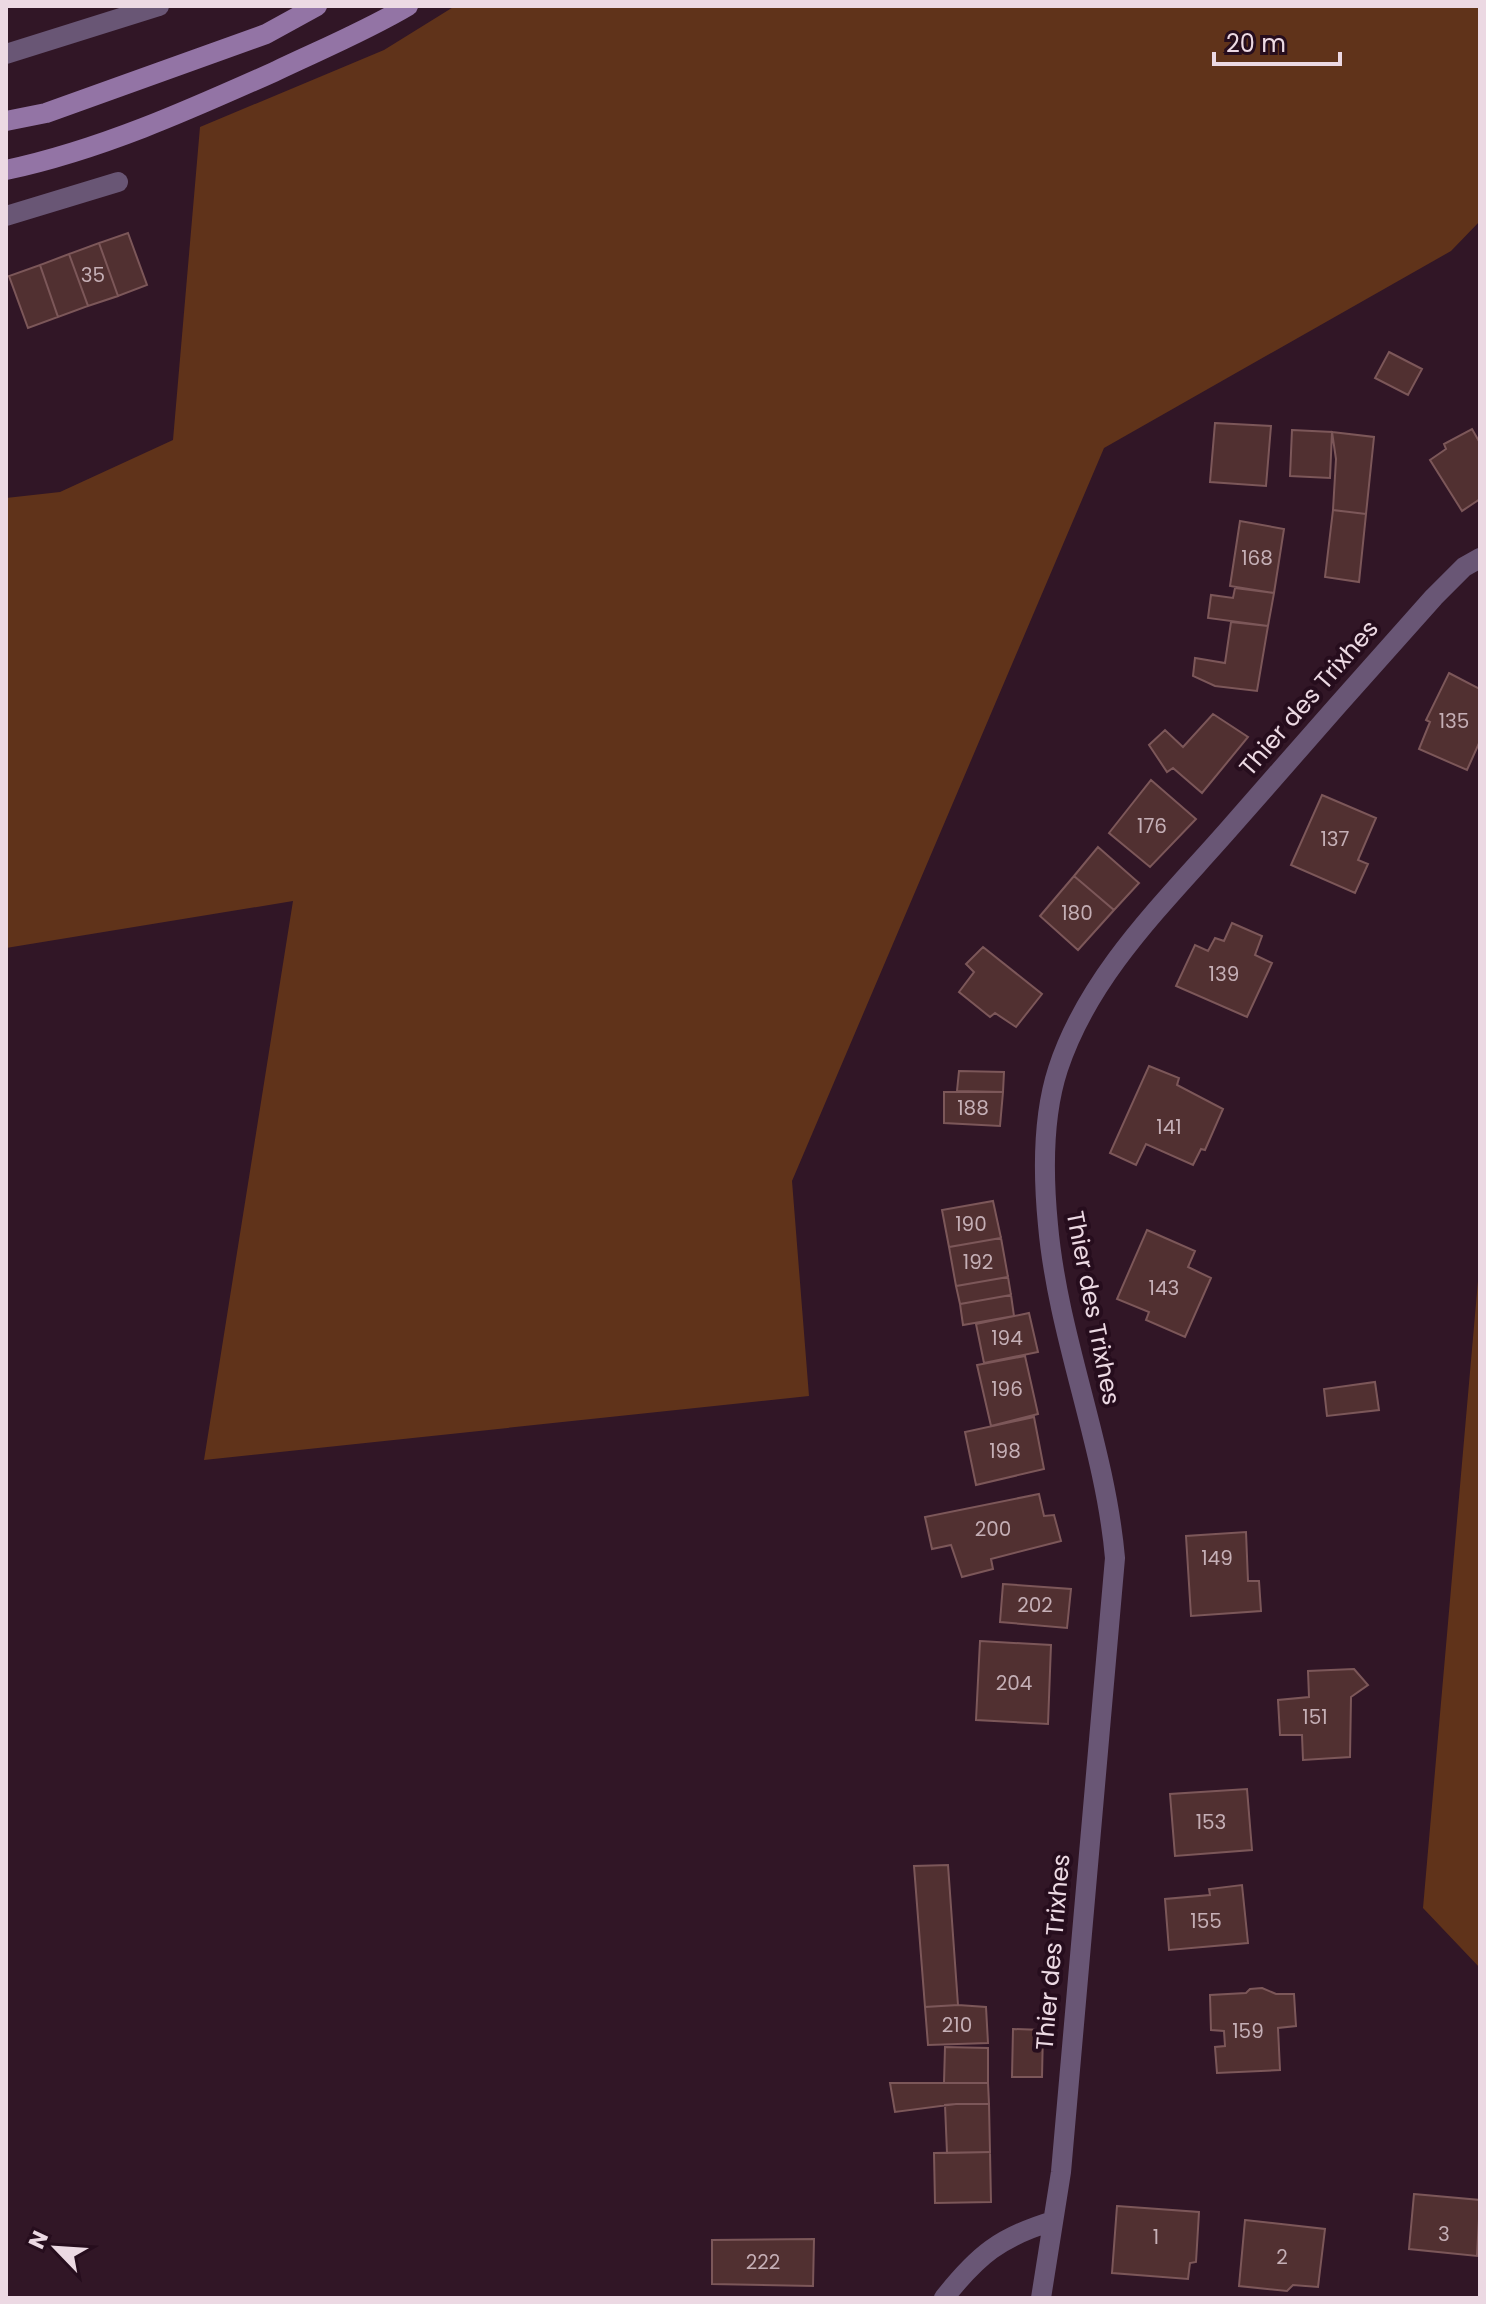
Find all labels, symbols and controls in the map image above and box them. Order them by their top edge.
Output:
scale bar [1214,16,1340,66]
text: 20 m [1226,27,1286,60]
house number: 35 [81,261,105,289]
house number: 168 [1241,544,1273,572]
street label: Thier des Trixhes [1232,613,1386,783]
house number: 135 [1439,707,1469,735]
house number: 176 [1137,812,1167,840]
house number: 137 [1320,825,1350,853]
house number: 180 [1061,899,1093,927]
house number: 139 [1209,960,1239,988]
house number: 188 [957,1094,989,1122]
house number: 141 [1156,1113,1182,1141]
street label: Thier des Trixhes [1059,1208,1128,1408]
house number: 190 [955,1210,987,1238]
house number: 192 [963,1248,993,1276]
house number: 143 [1149,1274,1179,1302]
house number: 194 [991,1324,1023,1352]
house number: 196 [991,1375,1023,1403]
house number: 198 [989,1437,1021,1465]
house number: 200 [975,1515,1011,1543]
house number: 149 [1201,1544,1233,1572]
house number: 202 [1017,1591,1053,1619]
house number: 204 [996,1669,1032,1697]
house number: 151 [1302,1703,1328,1731]
house number: 153 [1196,1808,1226,1836]
street label: Thier des Trixhes [1027,1853,1078,2051]
house number: 155 [1190,1907,1222,1935]
house number: 210 [942,2011,972,2039]
house number: 159 [1232,2017,1264,2045]
north arrow [16,2208,96,2288]
house number: 3 [1438,2220,1450,2248]
house number: 1 [1153,2223,1159,2251]
text: N [21,2226,56,2254]
house number: 2 [1276,2243,1288,2271]
house number: 222 [746,2248,780,2276]

